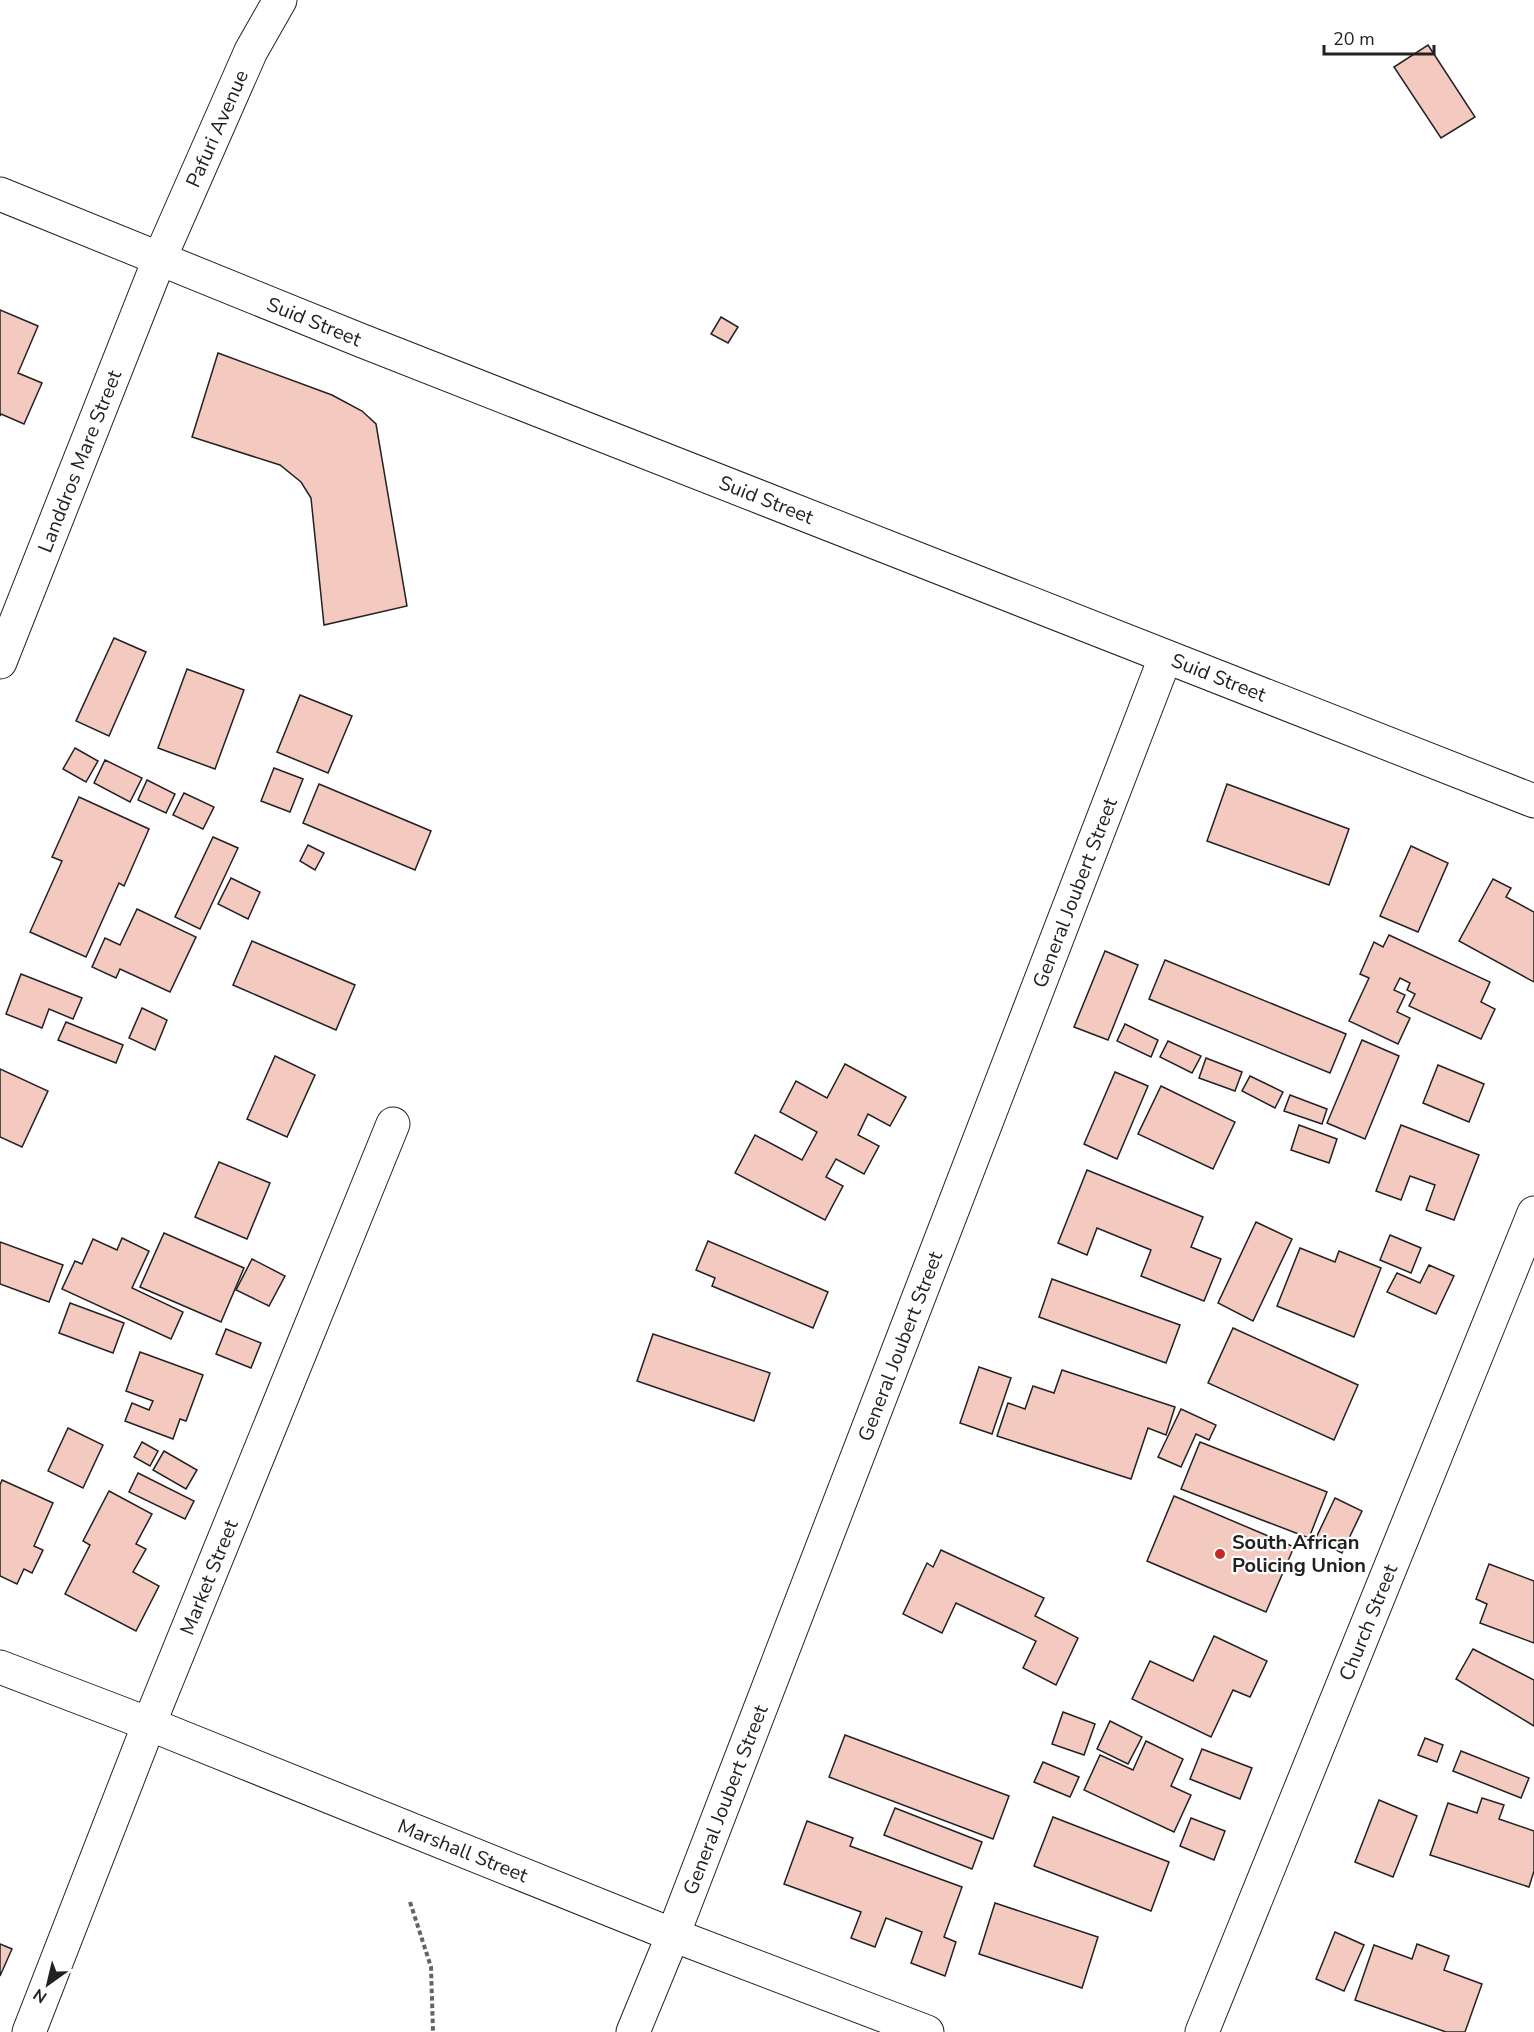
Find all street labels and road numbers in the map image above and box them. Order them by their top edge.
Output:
street label: Pafuri Avenue [179,65,255,191]
street label: Suid Street [263,290,366,353]
street label: Landdros Mare Street [31,365,128,556]
street label: Suid Street [715,469,819,531]
street label: Suid Street [1167,646,1271,708]
street label: General Joubert Street [1026,793,1124,991]
street label: General Joubert Street [851,1246,949,1445]
street label: Market Street [173,1515,245,1639]
street label: Church Street [1332,1559,1404,1685]
street label: General Joubert Street [676,1700,774,1898]
street label: Marshall Street [394,1812,533,1889]

